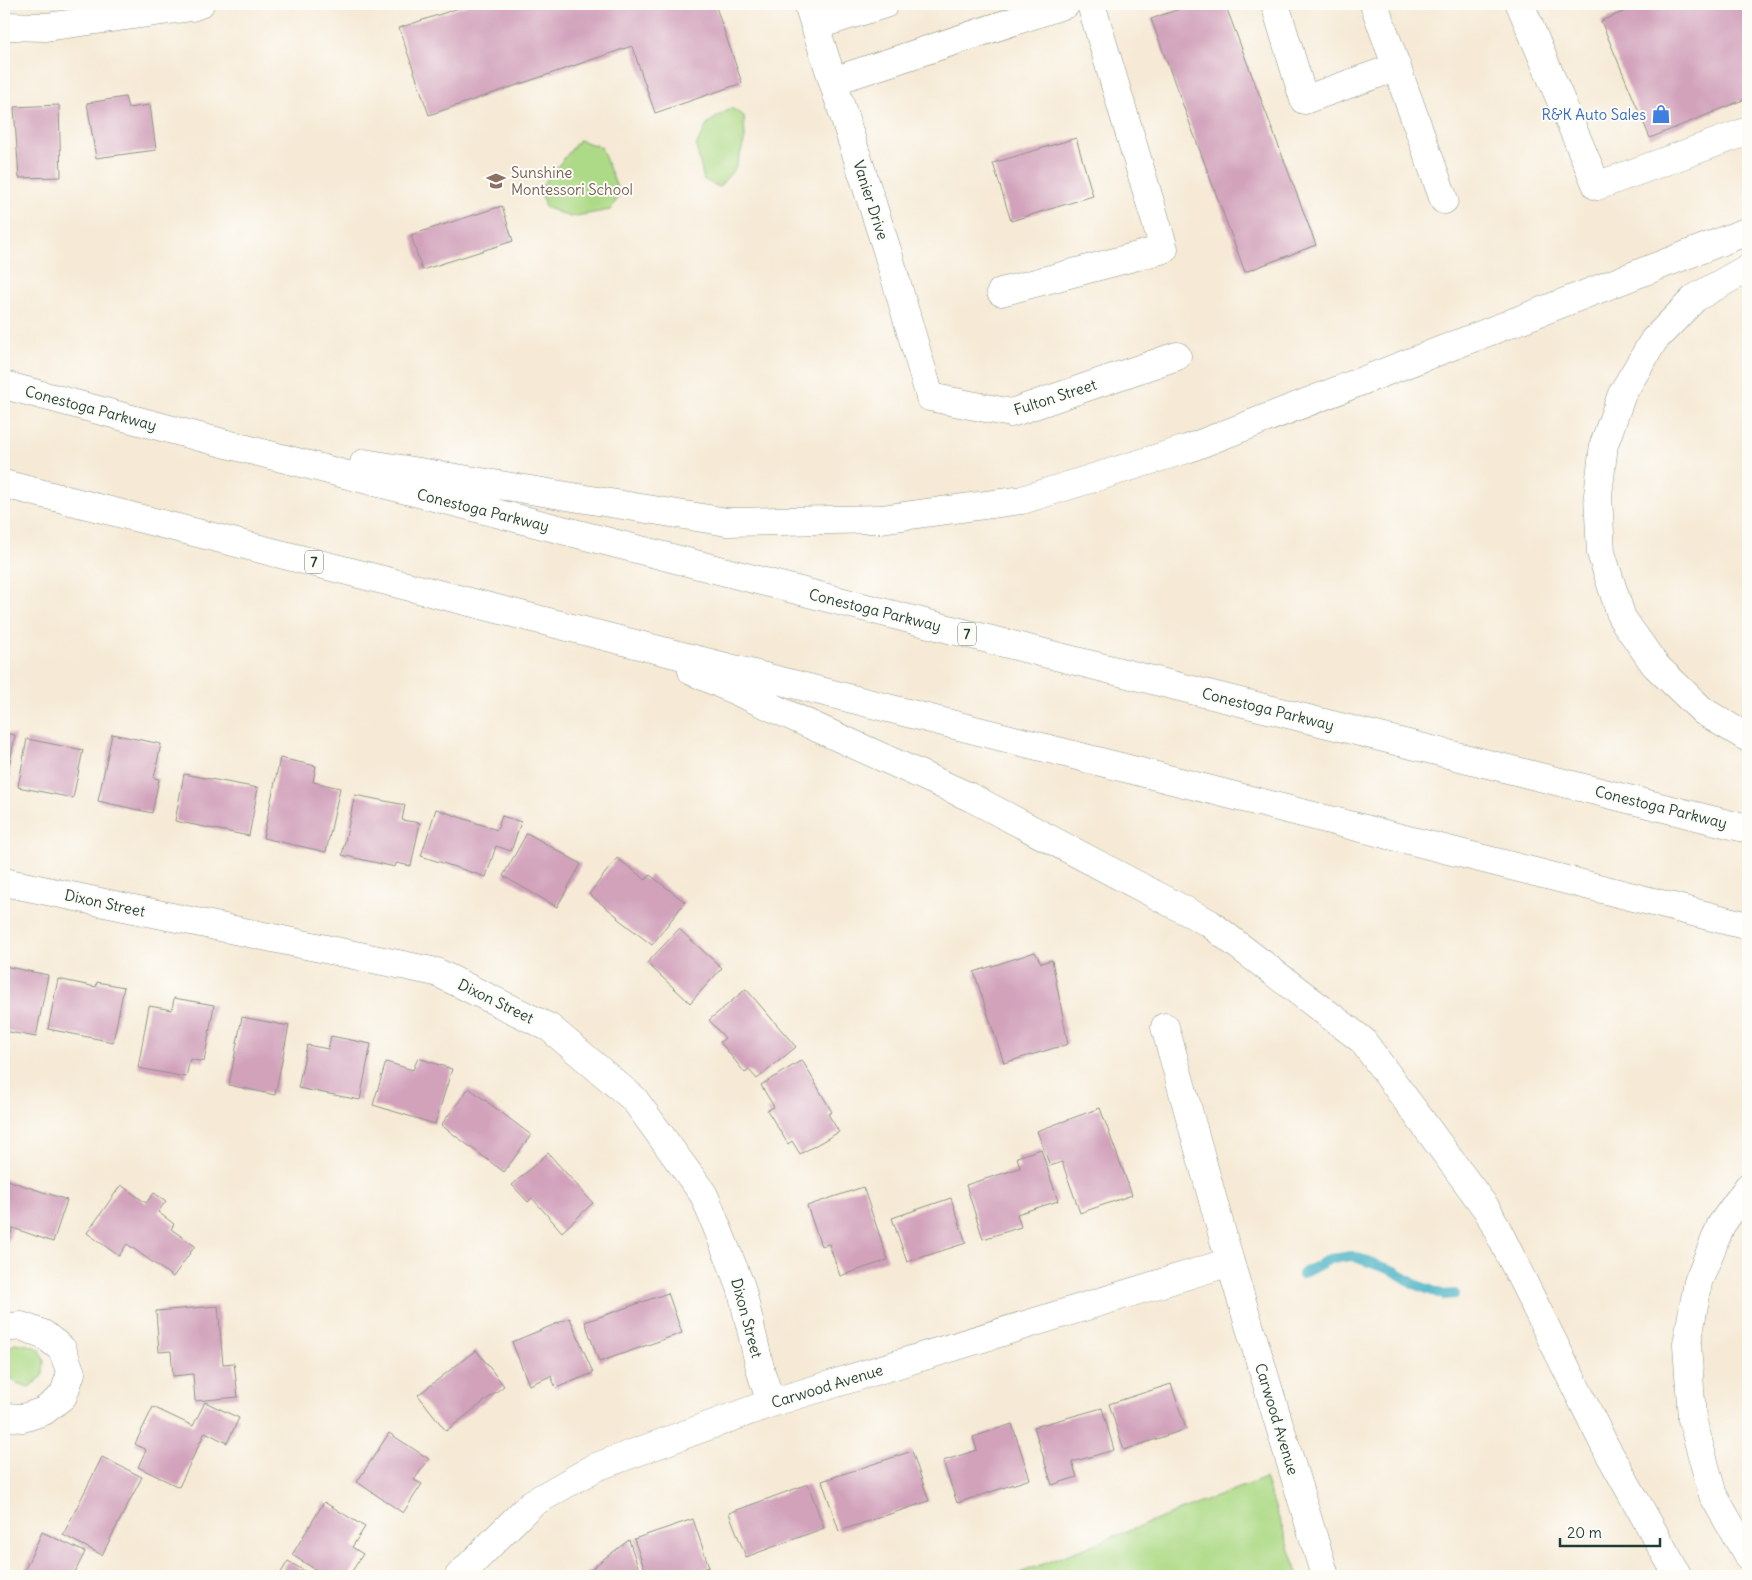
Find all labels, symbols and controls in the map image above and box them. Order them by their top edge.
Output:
shop icon: R&K Auto Sales [1650,103,1672,125]
place label: R&K Auto Sales [1542,105,1646,124]
street label: Vanier Drive [849,158,893,242]
place label: Sunshine Montessori School [511,163,633,199]
school or university icon: Sunshine Montessori School [485,170,507,192]
street label: Fulton Street [1011,375,1099,419]
street label: Conestoga Parkway [23,381,159,435]
street label: Conestoga Parkway [415,484,551,536]
road number: 7 [305,550,323,574]
street label: Conestoga Parkway [807,584,943,636]
road number: 7 [958,622,976,646]
street label: Conestoga Parkway [1200,683,1336,735]
street label: Conestoga Parkway [1593,781,1729,833]
street label: Dixon Street [63,885,147,921]
street label: Dixon Street [455,975,537,1027]
street label: Dixon Street [727,1276,767,1360]
street label: Carwood Avenue [769,1360,885,1412]
street label: Carwood Avenue [1251,1361,1303,1477]
scale bar [1560,1515,1660,1547]
text: 20 m [1567,1523,1602,1542]

